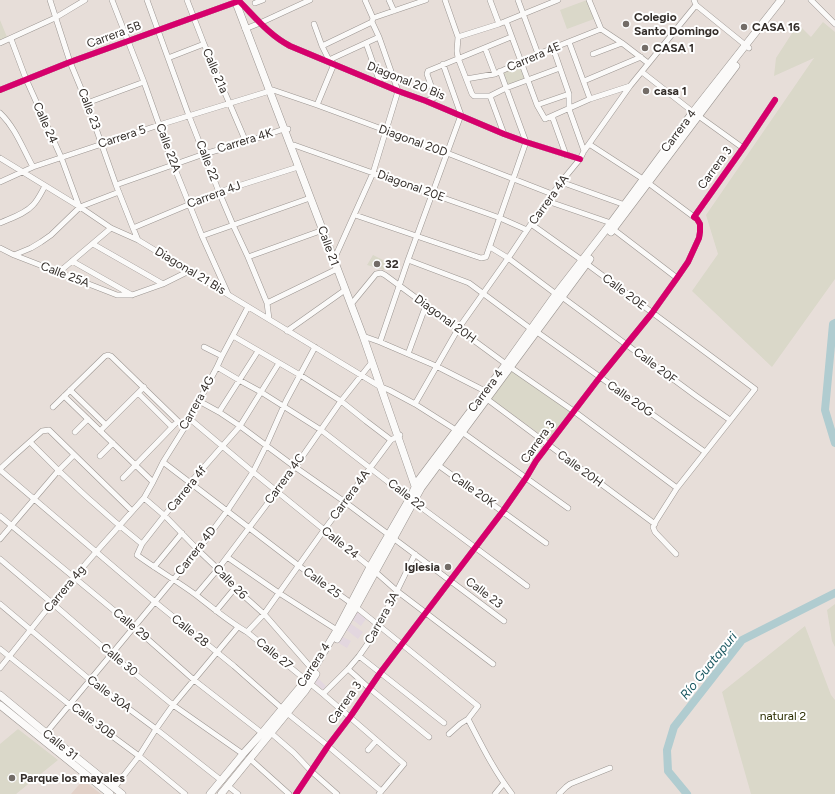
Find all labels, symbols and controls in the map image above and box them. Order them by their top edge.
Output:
place label: Colegio Santo Domingo [634,10,719,38]
street label: Carrera 5B [85,19,143,51]
marker: Colegio Santo Domingo [621,19,631,29]
place label: CASA 16 [752,20,800,34]
marker: CASA 16 [739,22,749,32]
street label: Carrera 4E [505,39,563,75]
place label: CASA 1 [653,41,694,55]
marker: CASA 1 [640,43,650,53]
street label: Calle 21a [199,46,231,96]
street label: Diagonal 20 Bis [365,59,447,103]
place label: casa 1 [654,84,687,98]
street label: Calle 23 [75,86,103,132]
marker: casa 1 [641,86,651,96]
street label: Calle 24 [30,100,60,146]
street label: Carrera 4 [658,107,700,155]
street label: Calle 22A [152,122,184,174]
street label: Diagonal 20D [377,122,449,160]
street label: Carrera 5 [96,123,148,151]
street label: Carrera 4K [215,126,275,156]
street label: Calle 22 [193,138,221,184]
street label: Carrera 3 [695,144,735,192]
street label: Diagonal 20E [375,167,447,205]
street label: Carrera 4A [526,172,572,228]
street label: Carrera 4J [185,179,243,211]
street label: Calle 21 [314,224,342,268]
street label: Diagonal 21 Bis [152,244,228,298]
place label: 32 [385,257,399,271]
street label: Calle 25A [38,259,92,291]
marker: 32 [372,259,382,269]
street label: Calle 20E [599,271,649,313]
street label: Diagonal 20H [411,292,479,346]
street label: Calle 20F [631,345,679,387]
street label: Carrera 4 [465,367,507,415]
street label: Carrera 4G [176,374,218,432]
street label: Calle 20G [604,378,656,420]
street label: Carrera 3 [518,418,558,466]
street label: Calle 20H [554,448,606,490]
street label: Carrera 4C [262,451,308,507]
street label: Carrera 4f [164,463,210,515]
street label: Carrera 4A [327,467,373,523]
street label: Calle 20K [448,469,498,511]
street label: Calle 22 [385,476,427,514]
street label: Carrera 4D [172,524,220,578]
street label: Calle 24 [318,524,362,562]
place label: Iglesia [405,560,440,574]
street label: Calle 26 [210,562,250,602]
marker: Iglesia [443,562,453,572]
street label: Carrera 4g [41,563,89,615]
street label: Calle 25 [300,564,344,602]
street label: Calle 23 [463,574,505,612]
street label: Carrera 3A [362,589,402,647]
street label: Calle 29 [110,606,152,644]
street label: Calle 28 [169,612,211,650]
water label: Río Guatapuri [677,629,741,703]
street label: Calle 27 [253,635,295,673]
street label: Calle 30 [98,640,140,680]
street label: Carrera 4 [294,640,334,690]
street label: Calle 30A [84,673,134,715]
street label: Carrera 3 [325,679,365,727]
street label: Calle 30B [68,700,118,742]
park label: natural 2 [760,709,806,723]
street label: Calle 31 [40,726,80,764]
place label: Parque los mayales [20,771,125,785]
marker: Parque los mayales [7,773,17,783]

